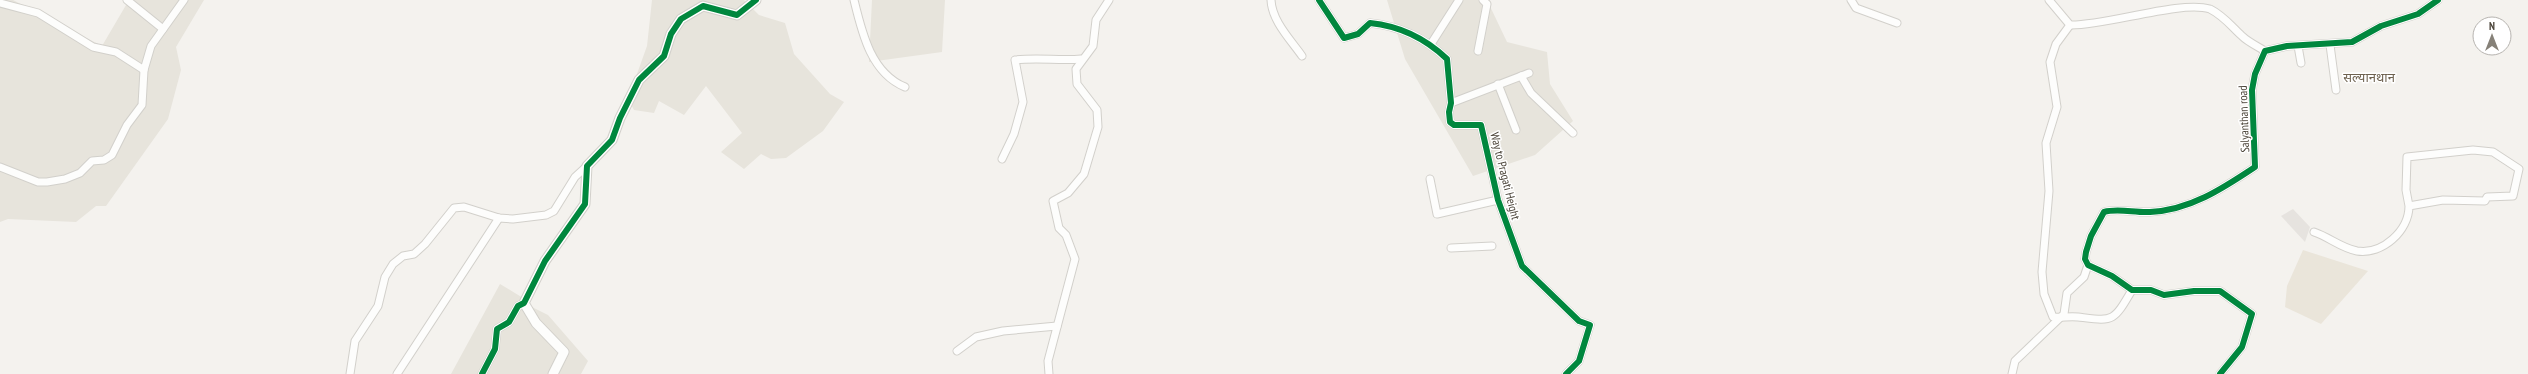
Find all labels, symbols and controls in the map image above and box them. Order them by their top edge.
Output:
north arrow [2472,16,2512,56]
text: N [2489,19,2495,33]
district label: सल्यानथान [2343,69,2396,86]
street label: Salyanthan road [2235,85,2252,153]
street label: Way to Pragati Height [1487,131,1524,222]

